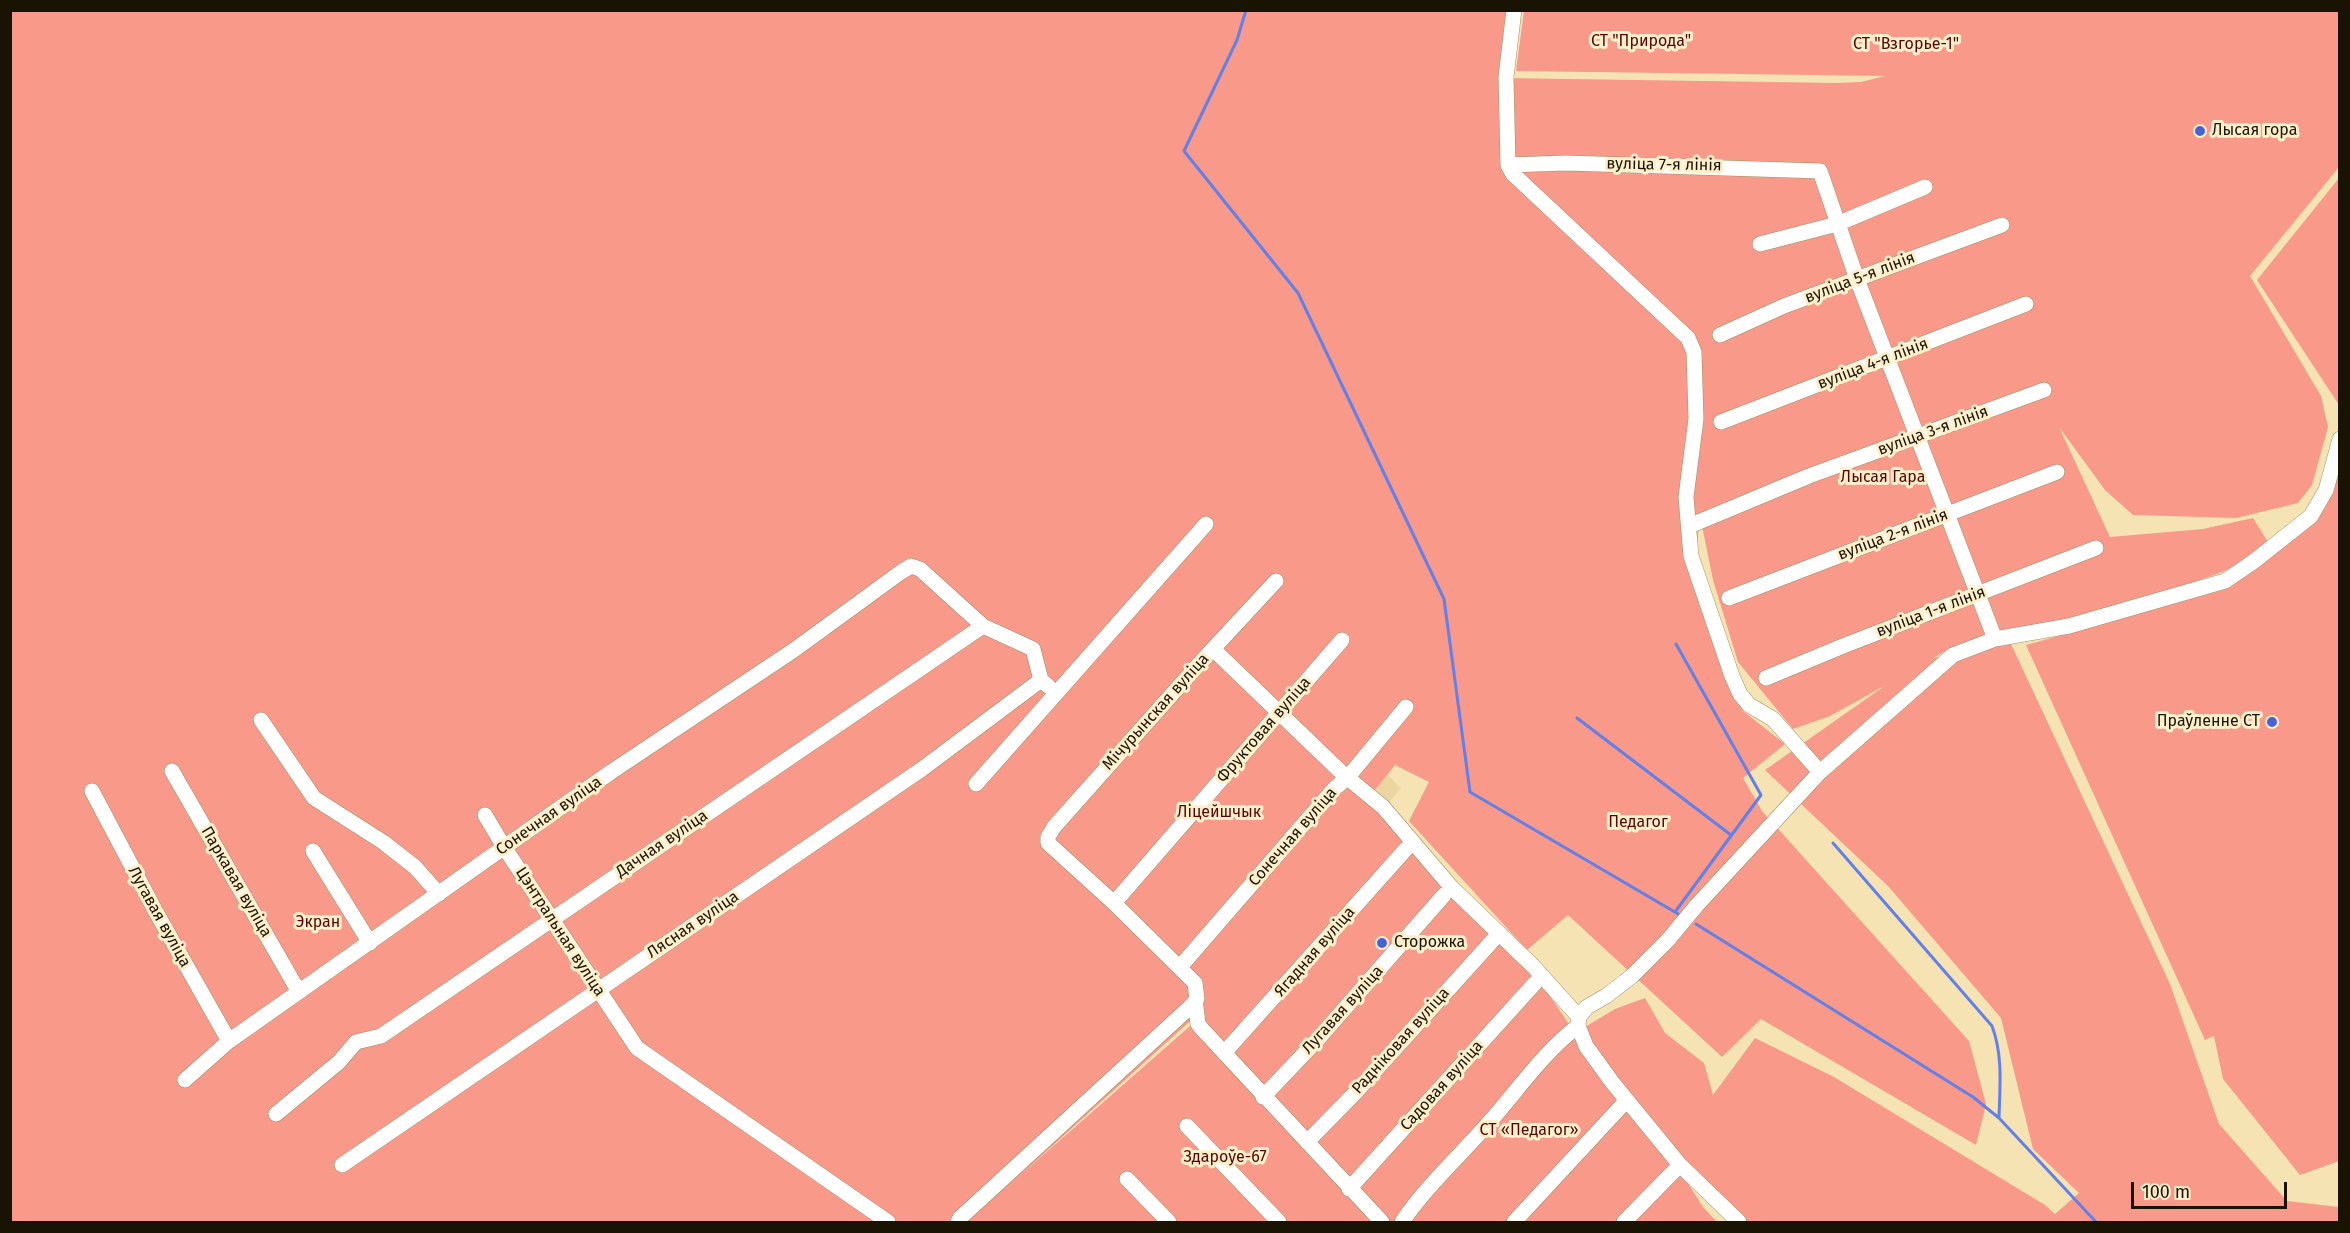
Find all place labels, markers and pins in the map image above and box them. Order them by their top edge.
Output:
place label: Лысая гора [2212,121,2297,141]
marker: Лысая гора [2193,124,2207,138]
place label: Праўленне СТ [2157,712,2260,732]
marker: Праўленне СТ [2265,715,2279,729]
place label: Сторожка [1394,933,1465,953]
marker: Сторожка [1375,936,1389,950]

